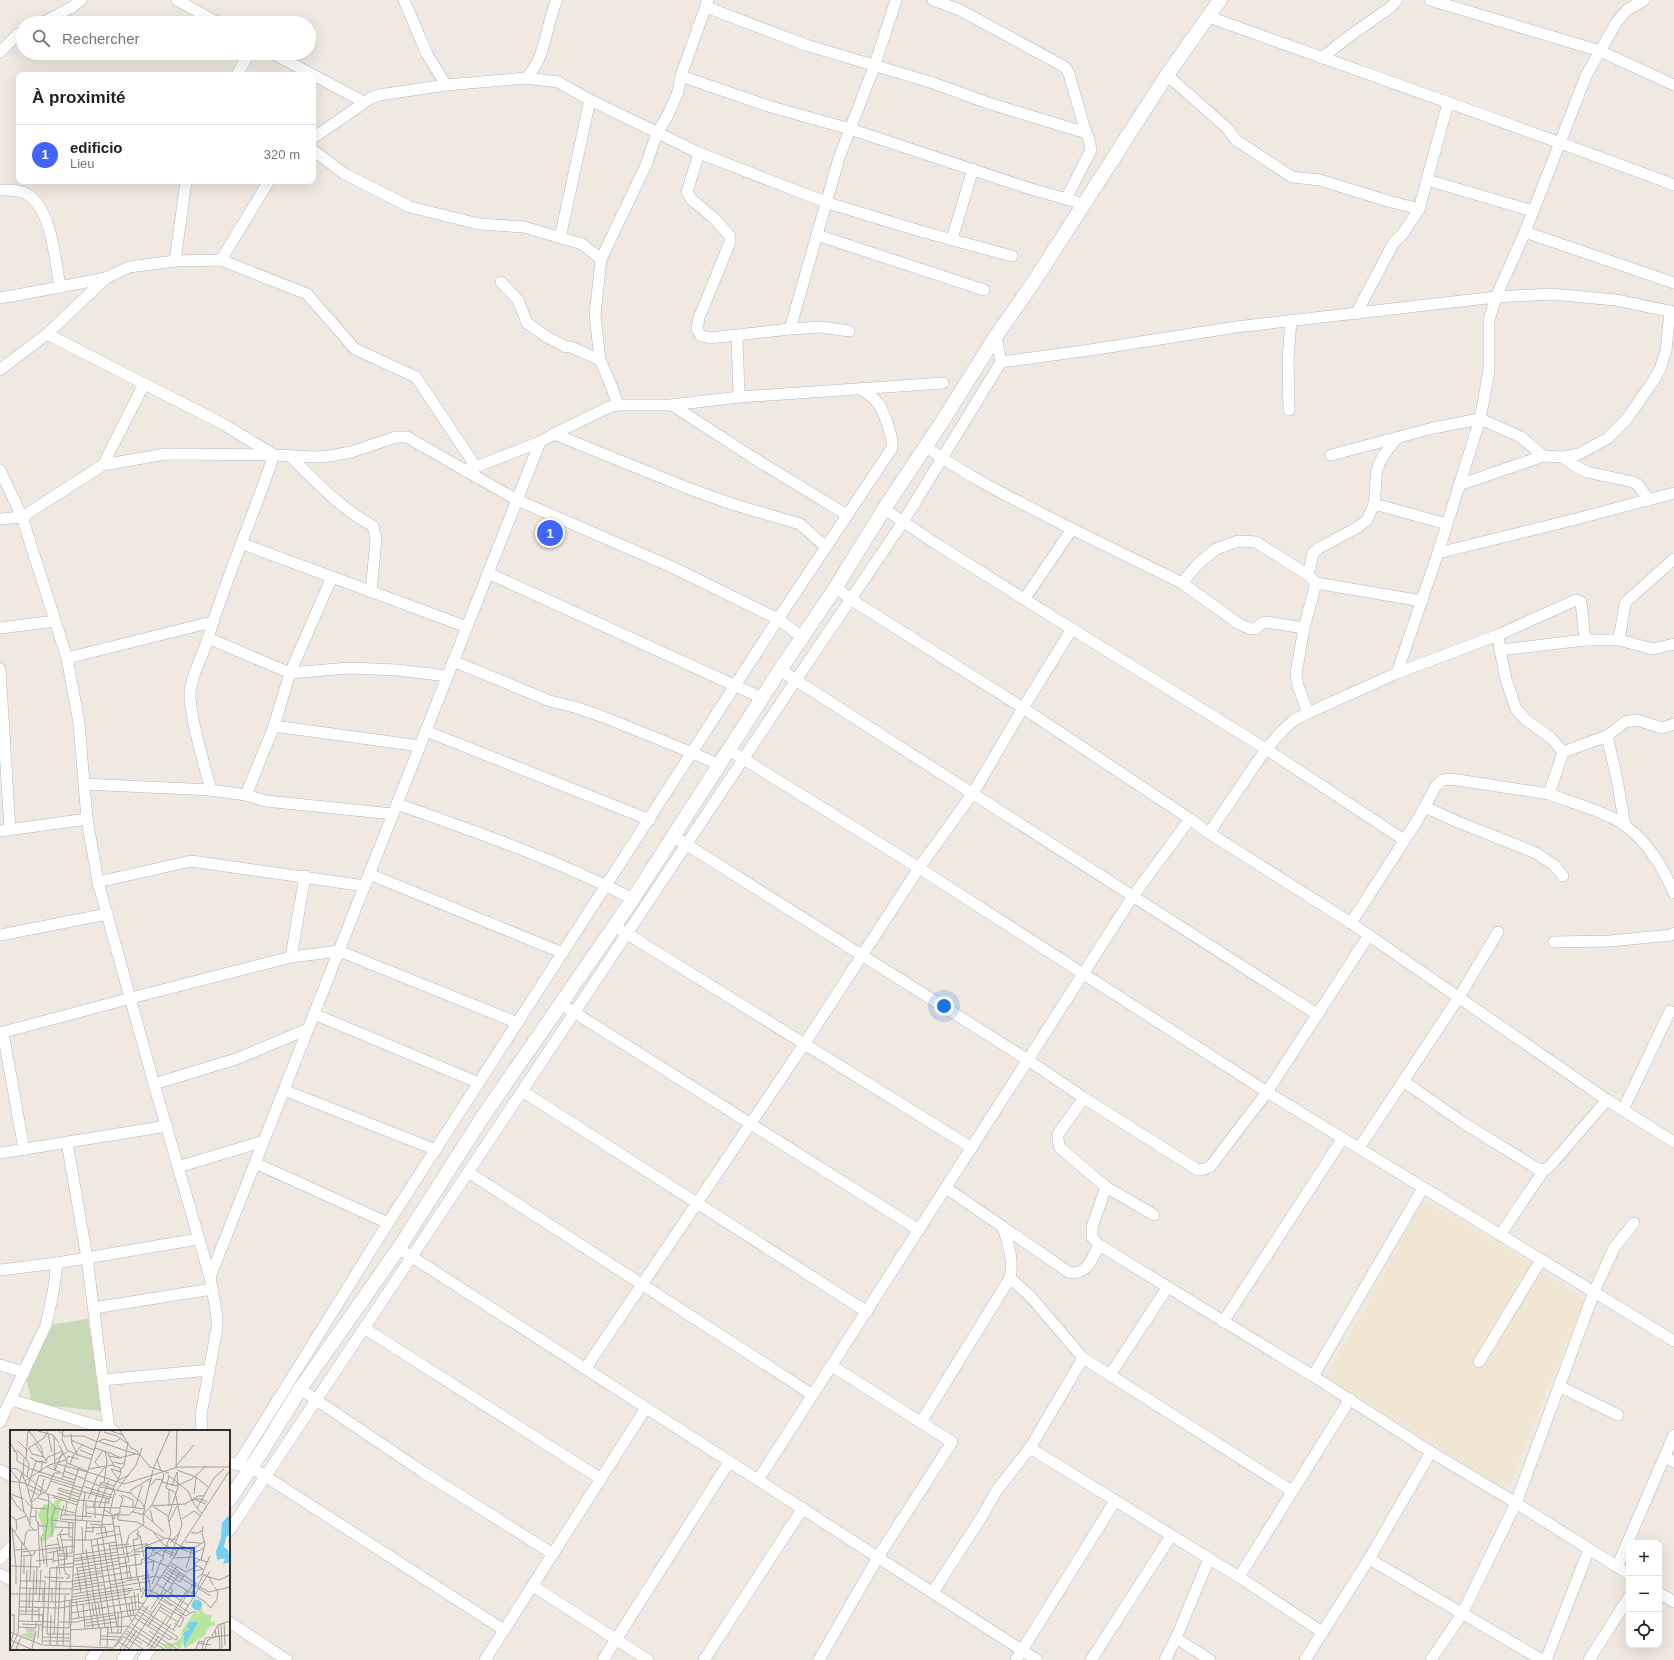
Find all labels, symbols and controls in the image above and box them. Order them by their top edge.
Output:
search box [16,16,316,60]
icon: search [30,27,52,49]
text: Rechercher [62,30,140,47]
text: À proximité [32,88,126,107]
text: edificio [70,139,123,156]
text: 1 [41,147,49,162]
text: 320 m [264,147,300,162]
text: Lieu [70,156,95,171]
pin: 1 [537,518,563,548]
your location [934,996,954,1016]
inset map [10,1430,230,1650]
map controls [1626,1540,1662,1648]
button: + [1626,1540,1662,1576]
button: − [1626,1576,1662,1612]
button: locate [1626,1612,1662,1648]

